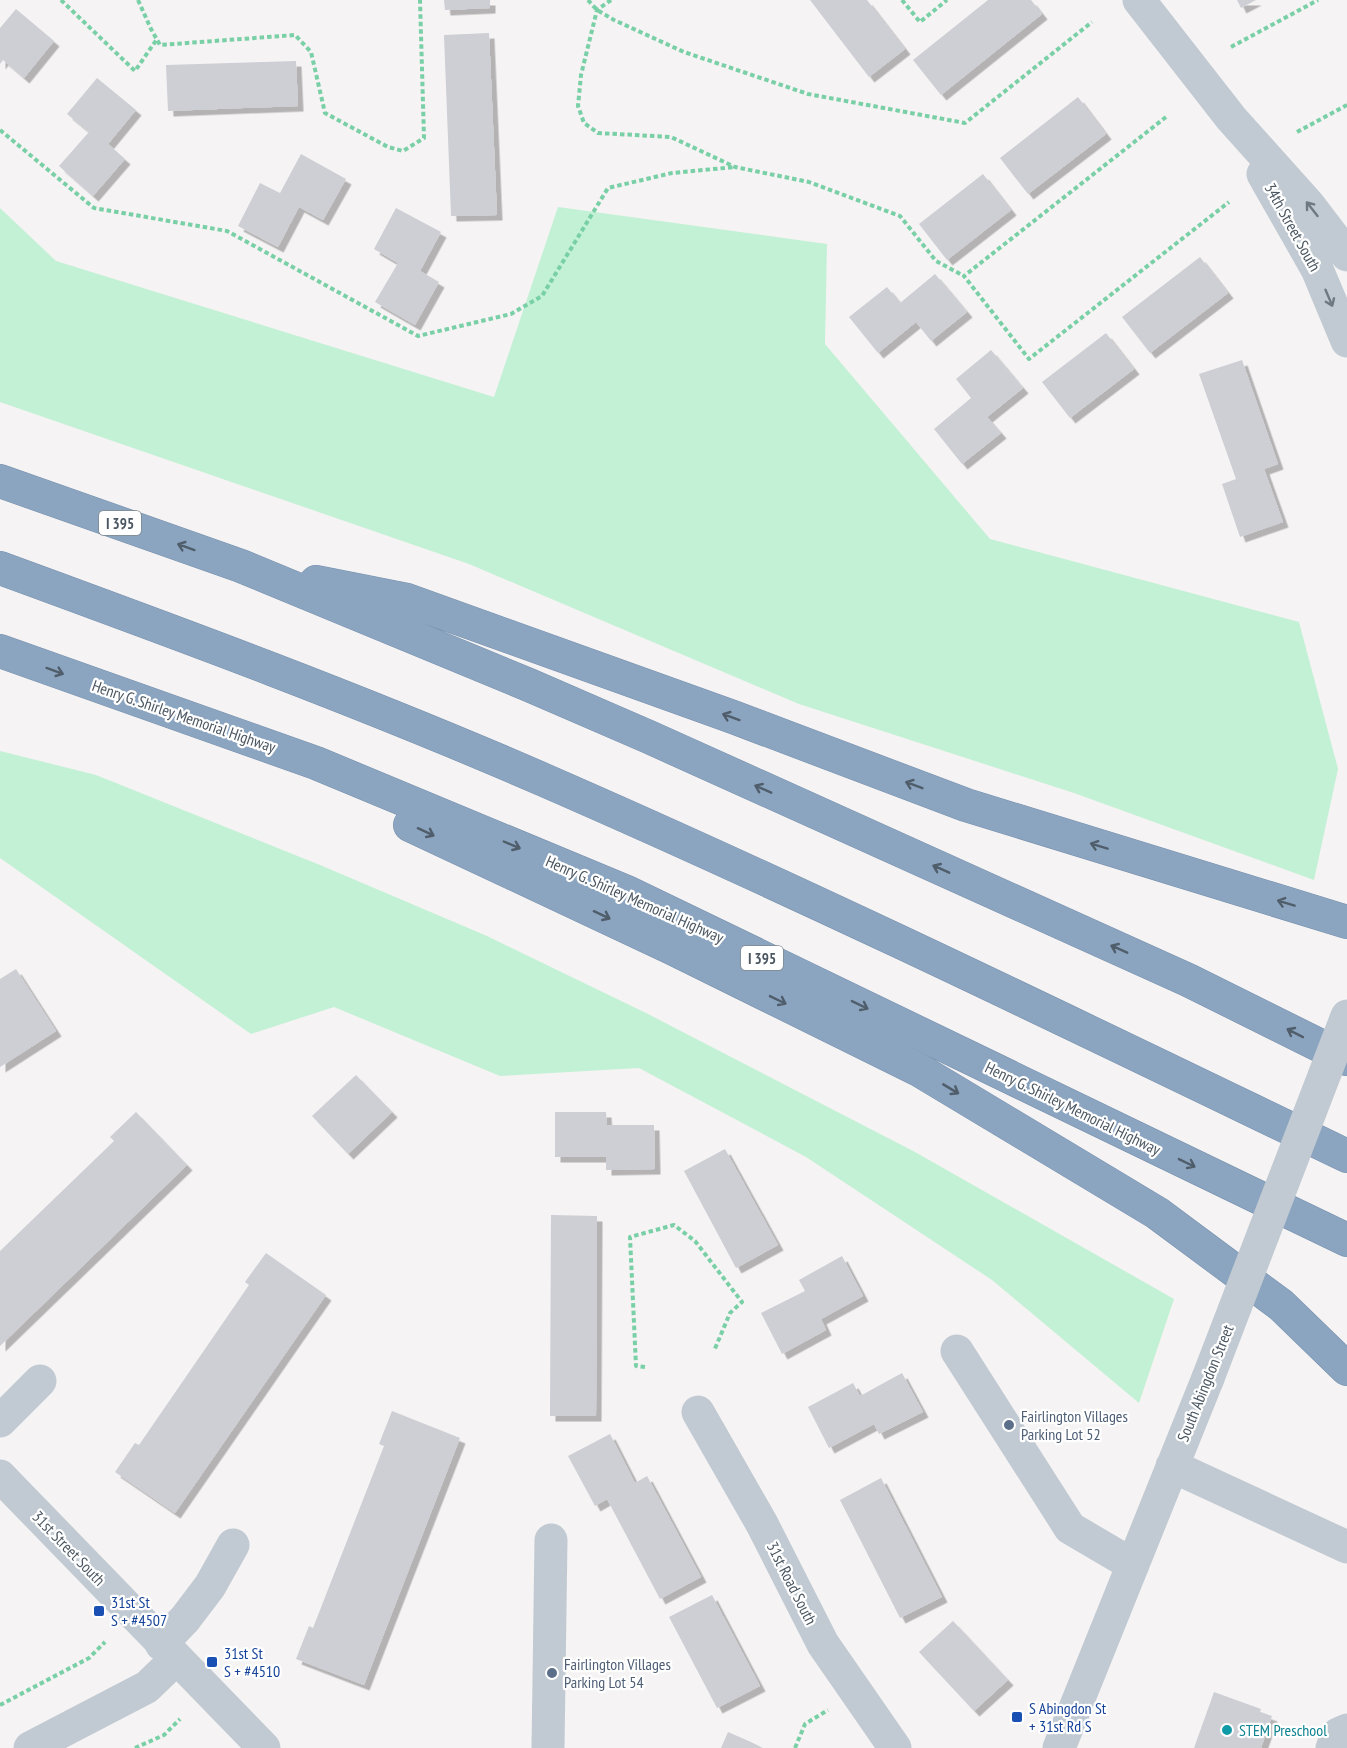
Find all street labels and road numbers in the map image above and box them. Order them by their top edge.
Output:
street label: 34th Street South [1261,179,1325,275]
road number: I 395 [99,511,141,535]
street label: Henry G. Shirley Memorial Highway [90,675,278,757]
street label: Henry G. Shirley Memorial Highway [543,851,727,947]
road number: I 395 [741,946,783,970]
street label: Henry G. Shirley Memorial Highway [982,1057,1164,1159]
street label: South Abingdon Street [1172,1321,1238,1444]
street label: 31st Street South [28,1506,110,1590]
street label: 31st Road South [763,1538,821,1628]

